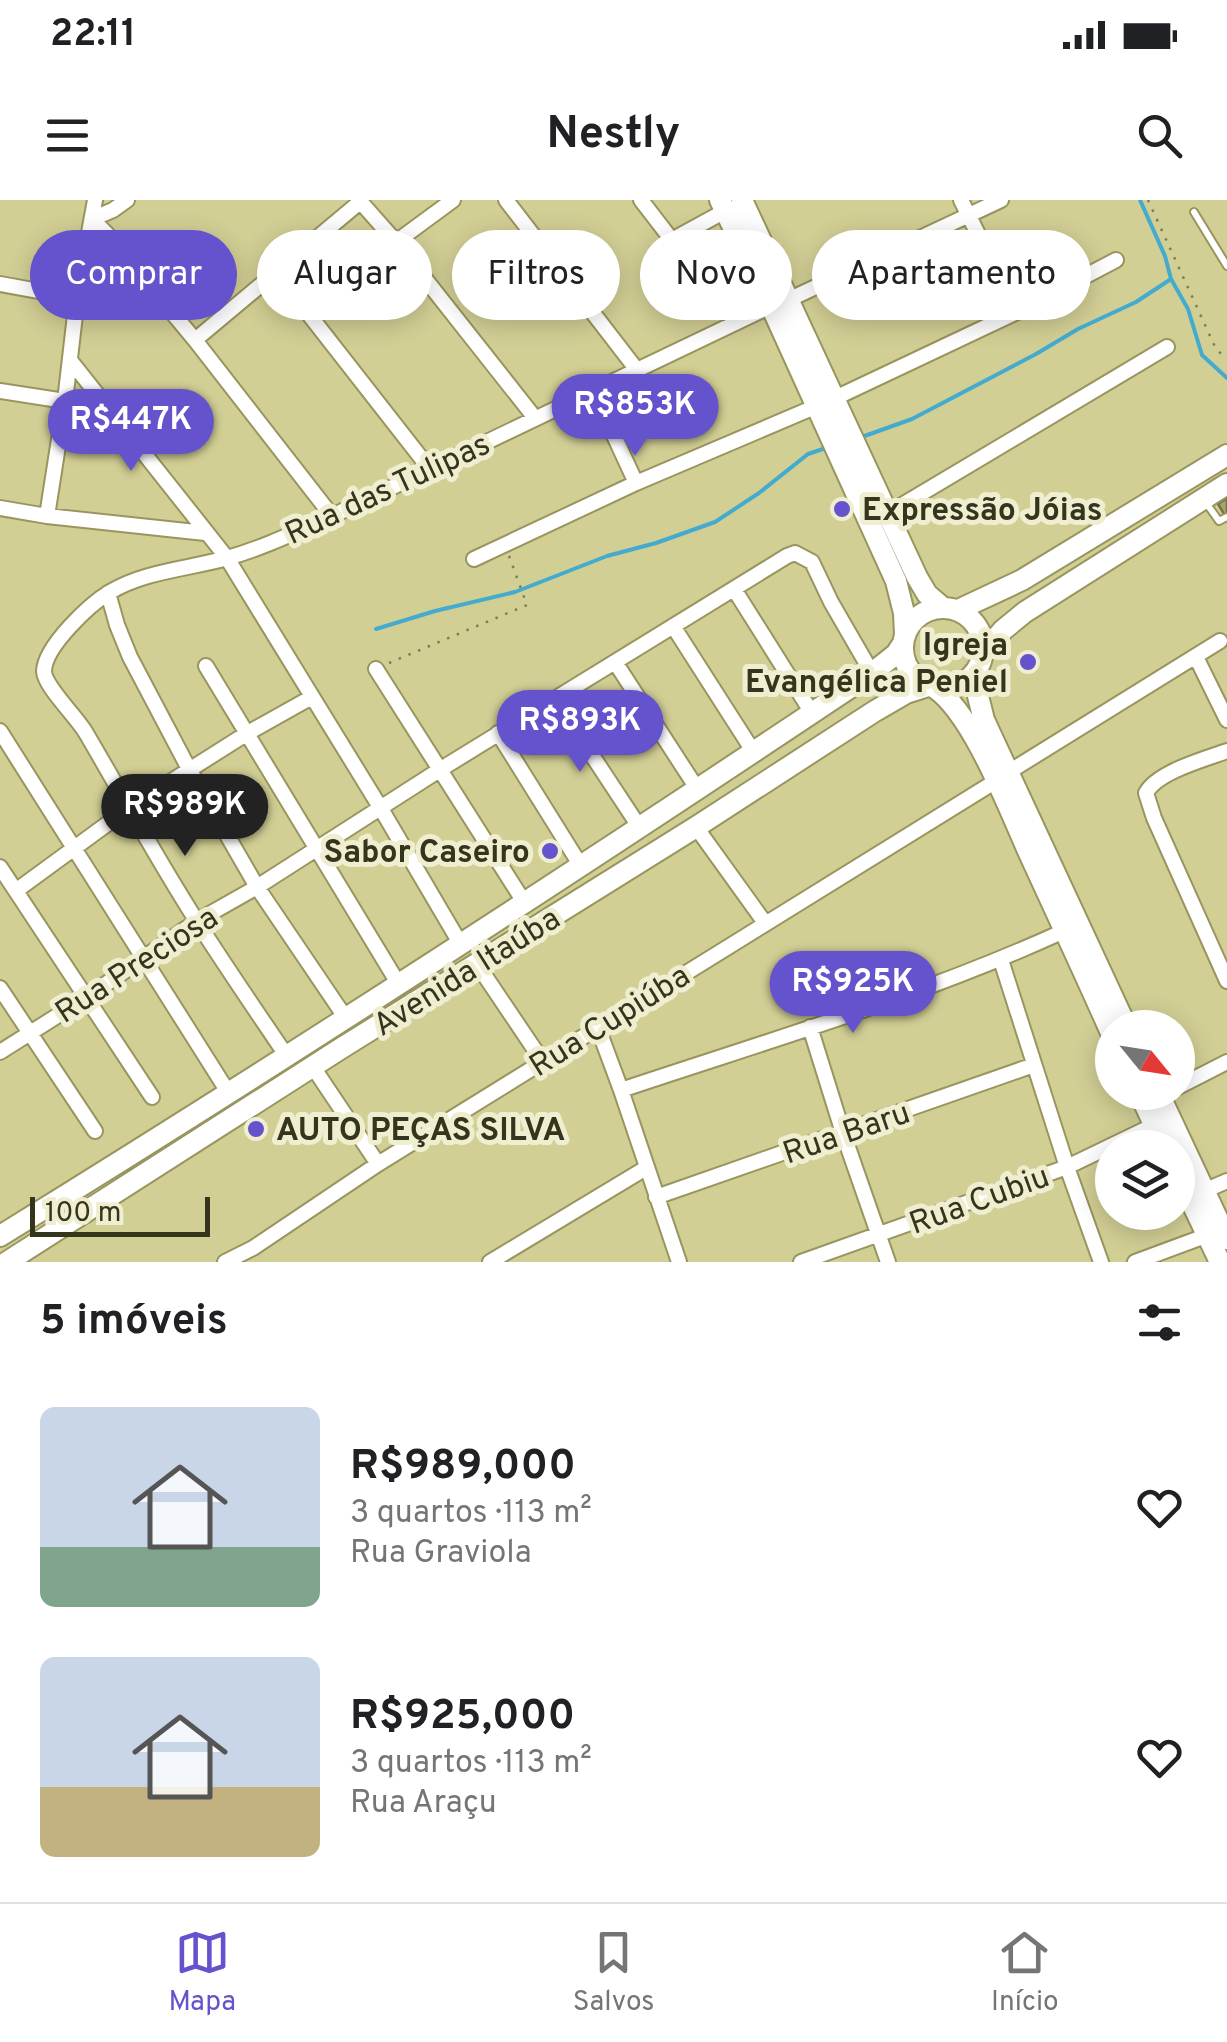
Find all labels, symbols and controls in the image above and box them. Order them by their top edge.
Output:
text: 22:11 [50,11,136,60]
text: Nestly [547,107,680,164]
icon: menu [40,108,95,163]
icon: search [1132,108,1187,163]
chip: Comprar [30,230,237,320]
chip: Alugar [257,230,432,320]
chip: Filtros [452,230,620,320]
chip: Novo [640,230,792,320]
chip: Apartamento [812,230,1091,320]
pin: R$853K [554,374,716,459]
text: R$853K [574,386,696,426]
pin: R$447K [50,389,212,474]
text: R$447K [70,401,192,441]
street label: Rua das Tulipas [279,426,497,556]
place label: Expressão Jóias [862,492,1103,532]
marker: Expressão Jóias [831,498,853,520]
place label: Igreja Evangélica Peniel [745,627,1008,704]
marker: Igreja Evangélica Peniel [1017,651,1039,673]
pin: R$893K [499,690,661,775]
text: R$893K [519,702,641,742]
pin: R$989K [104,774,266,859]
text: R$989K [123,786,247,826]
place label: Sabor Caseiro [324,834,530,874]
marker: Sabor Caseiro [539,840,561,862]
street label: Rua Preciosa [49,899,227,1034]
street label: Avenida Itaúba [367,900,569,1047]
pin: R$925K [772,951,934,1036]
street label: Rua Cupiúba [523,957,698,1088]
text: R$925K [792,963,914,1003]
north arrow [1095,1010,1195,1110]
map controls [1095,1010,1195,1230]
street label: Rua Baru [778,1094,916,1175]
place label: AUTO PEÇAS SILVA [276,1112,565,1152]
marker: AUTO PEÇAS SILVA [245,1118,267,1140]
button: layers [1095,1130,1195,1230]
street label: Rua Cubiu [904,1158,1056,1246]
scale bar [30,1192,210,1236]
text: 100 m [45,1196,121,1232]
icon: filters [1132,1295,1187,1350]
text: 5 imóveis [40,1296,228,1349]
text: R$989,000 [350,1441,576,1494]
icon: home [120,1447,240,1567]
icon: heart [1132,1480,1187,1535]
text: 3 quartos · 113 m² [350,1494,592,1534]
text: Rua Graviola [350,1534,532,1574]
text: R$925,000 [350,1691,575,1744]
icon: home [120,1697,240,1817]
icon: heart [1132,1730,1187,1785]
text: 3 quartos · 113 m² [350,1744,592,1784]
text: Rua Araçu [350,1784,497,1824]
tab: Mapa [168,1925,236,2021]
tab: Salvos [573,1925,654,2021]
tab: Início [991,1925,1059,2021]

